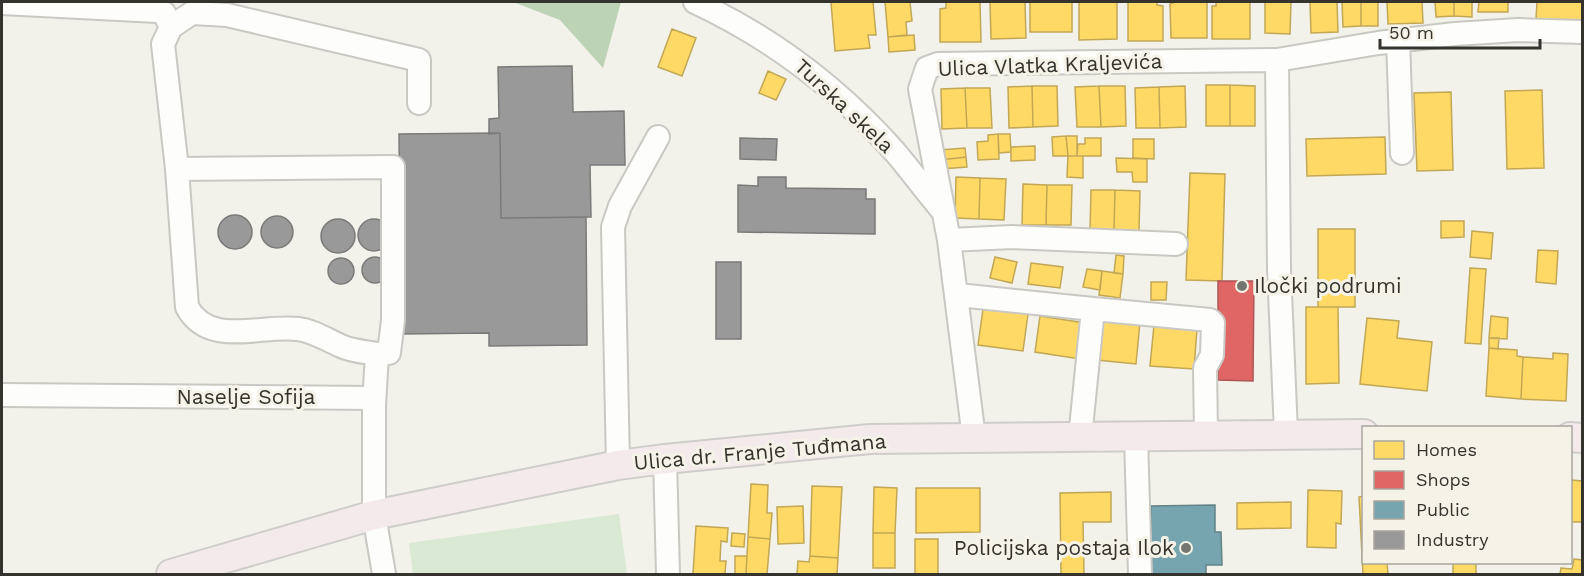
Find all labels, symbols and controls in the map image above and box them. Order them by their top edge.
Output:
scale bar [1380,12,1540,50]
text: 50 m [1389,22,1434,43]
street label: Ulica Vlatka Kraljevića [937,48,1163,81]
street label: Turska skela [789,53,899,158]
place label: Iločki podrumi [1254,273,1402,298]
marker: Iločki podrumi [1235,279,1249,293]
street label: Naselje Sofija [177,384,316,409]
legend [1362,426,1572,564]
street label: Ulica dr. Franje Tuđmana [633,428,887,475]
text: Homes [1416,439,1477,460]
text: Shops [1416,469,1470,490]
text: Public [1416,499,1470,520]
text: Industry [1416,529,1489,550]
place label: Policijska postaja Ilok [954,535,1174,560]
marker: Policijska postaja Ilok [1179,541,1193,555]

